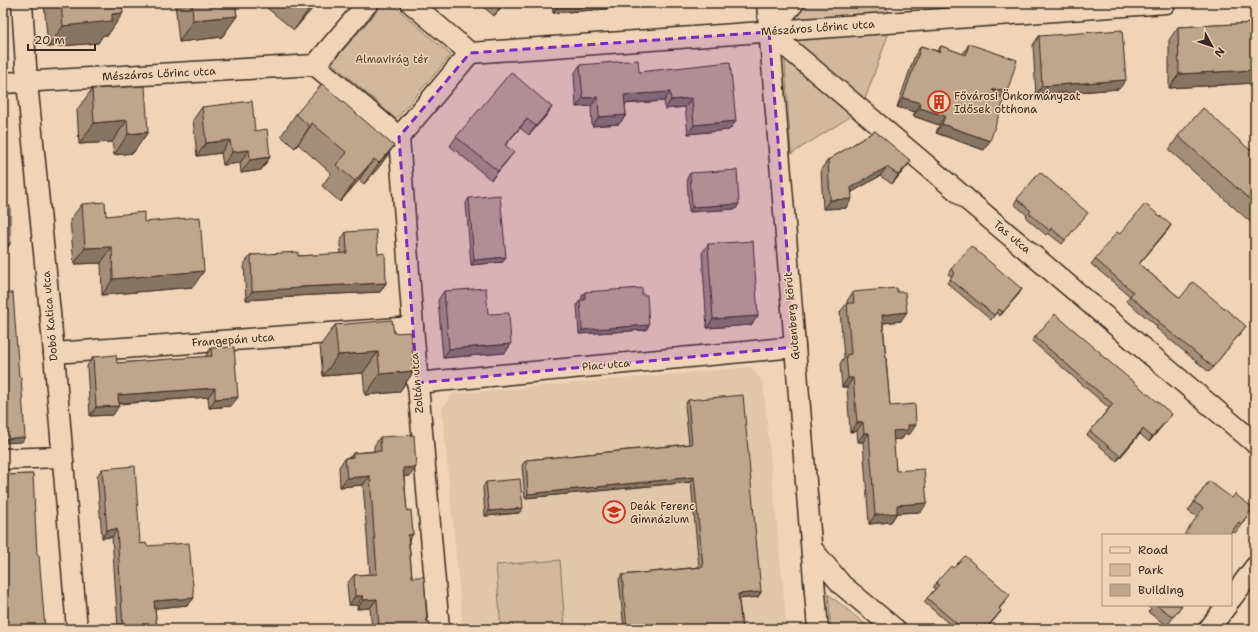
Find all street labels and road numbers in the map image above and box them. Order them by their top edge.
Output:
street label: Mészáros Lőrinc utca [761,17,876,39]
street label: Mészáros Lőrinc utca [102,64,217,84]
street label: Tas utca [990,217,1034,257]
street label: Dobó Katica utca [39,270,61,362]
street label: Gutenberg körút [781,271,803,361]
street label: Frangepán utca [191,330,275,350]
street label: Zoltán utca [407,352,427,414]
street label: Piac utca [581,355,631,375]

